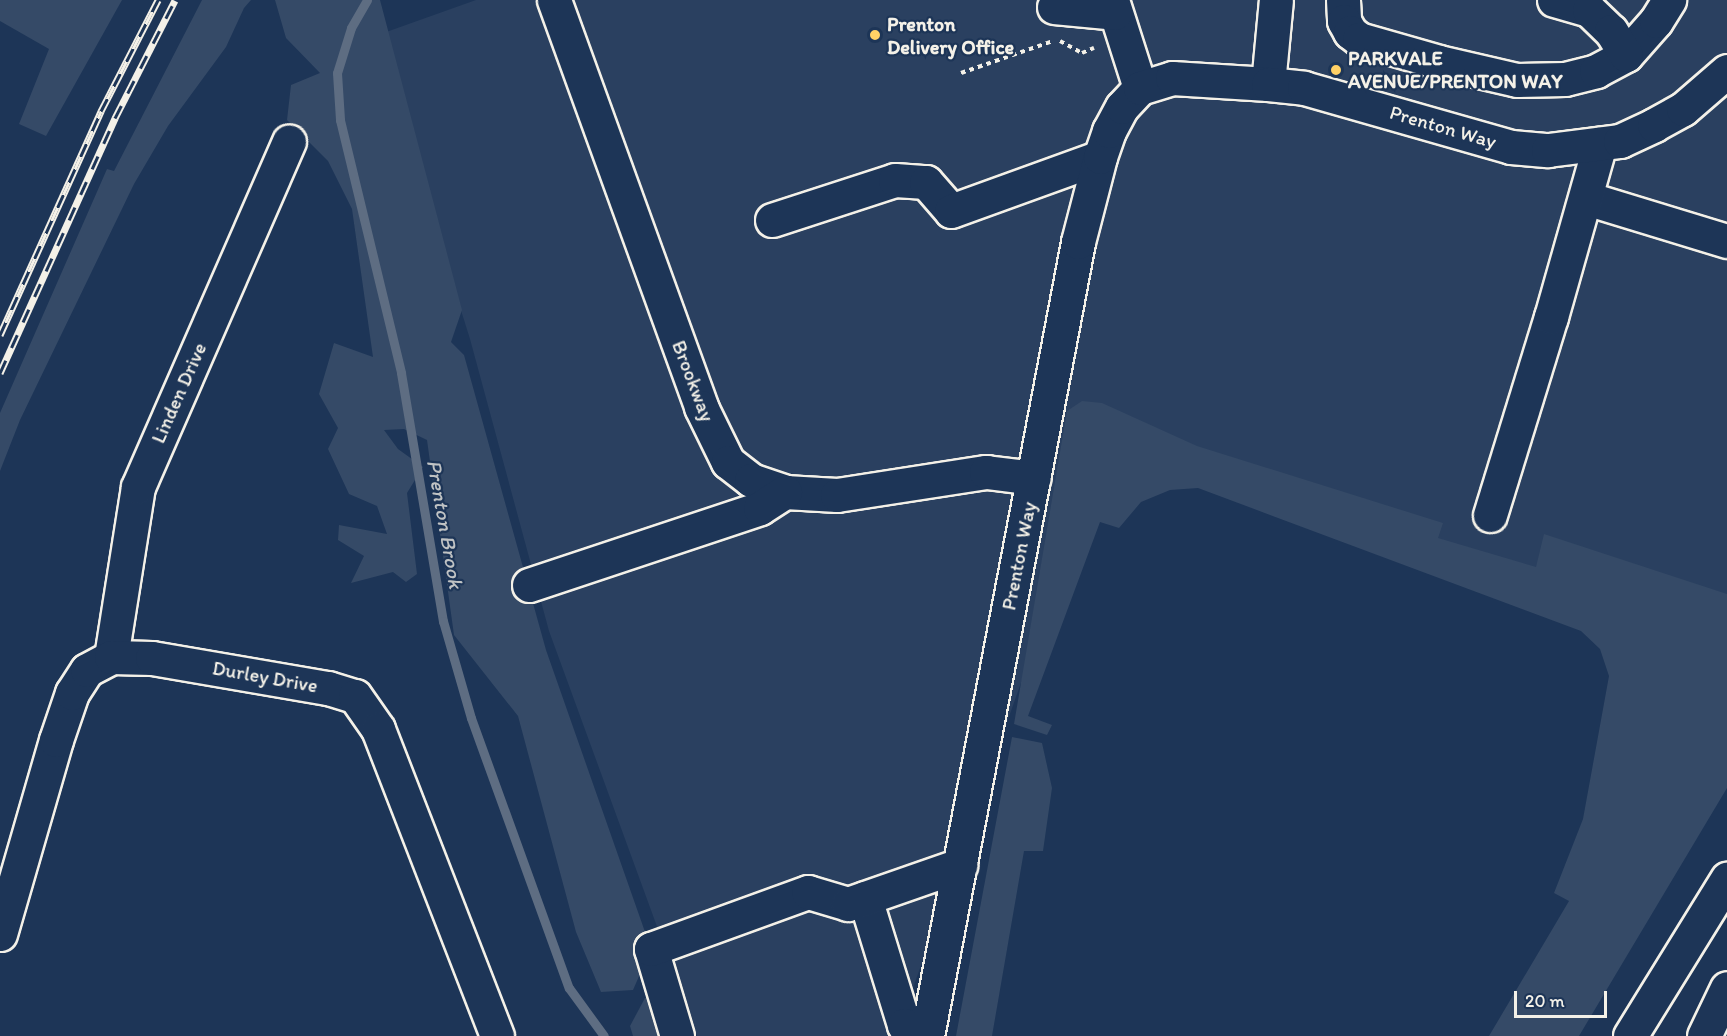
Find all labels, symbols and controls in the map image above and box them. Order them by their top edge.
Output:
place label: Prenton Delivery Office [887,12,1014,59]
marker: Prenton Delivery Office [868,28,882,42]
place label: PARKVALE AVENUE/PRENTON WAY [1348,46,1562,93]
marker: PARKVALE AVENUE/PRENTON WAY [1329,63,1343,77]
street label: Prenton Way [1387,100,1499,154]
street label: Brookway [667,337,719,425]
street label: Linden Drive [146,339,212,447]
water label: Prenton Brook [421,457,469,591]
street label: Prenton Way [997,500,1041,612]
street label: Durley Drive [211,656,319,698]
scale bar [1517,979,1610,1017]
text: 20 m [1525,990,1565,1012]

